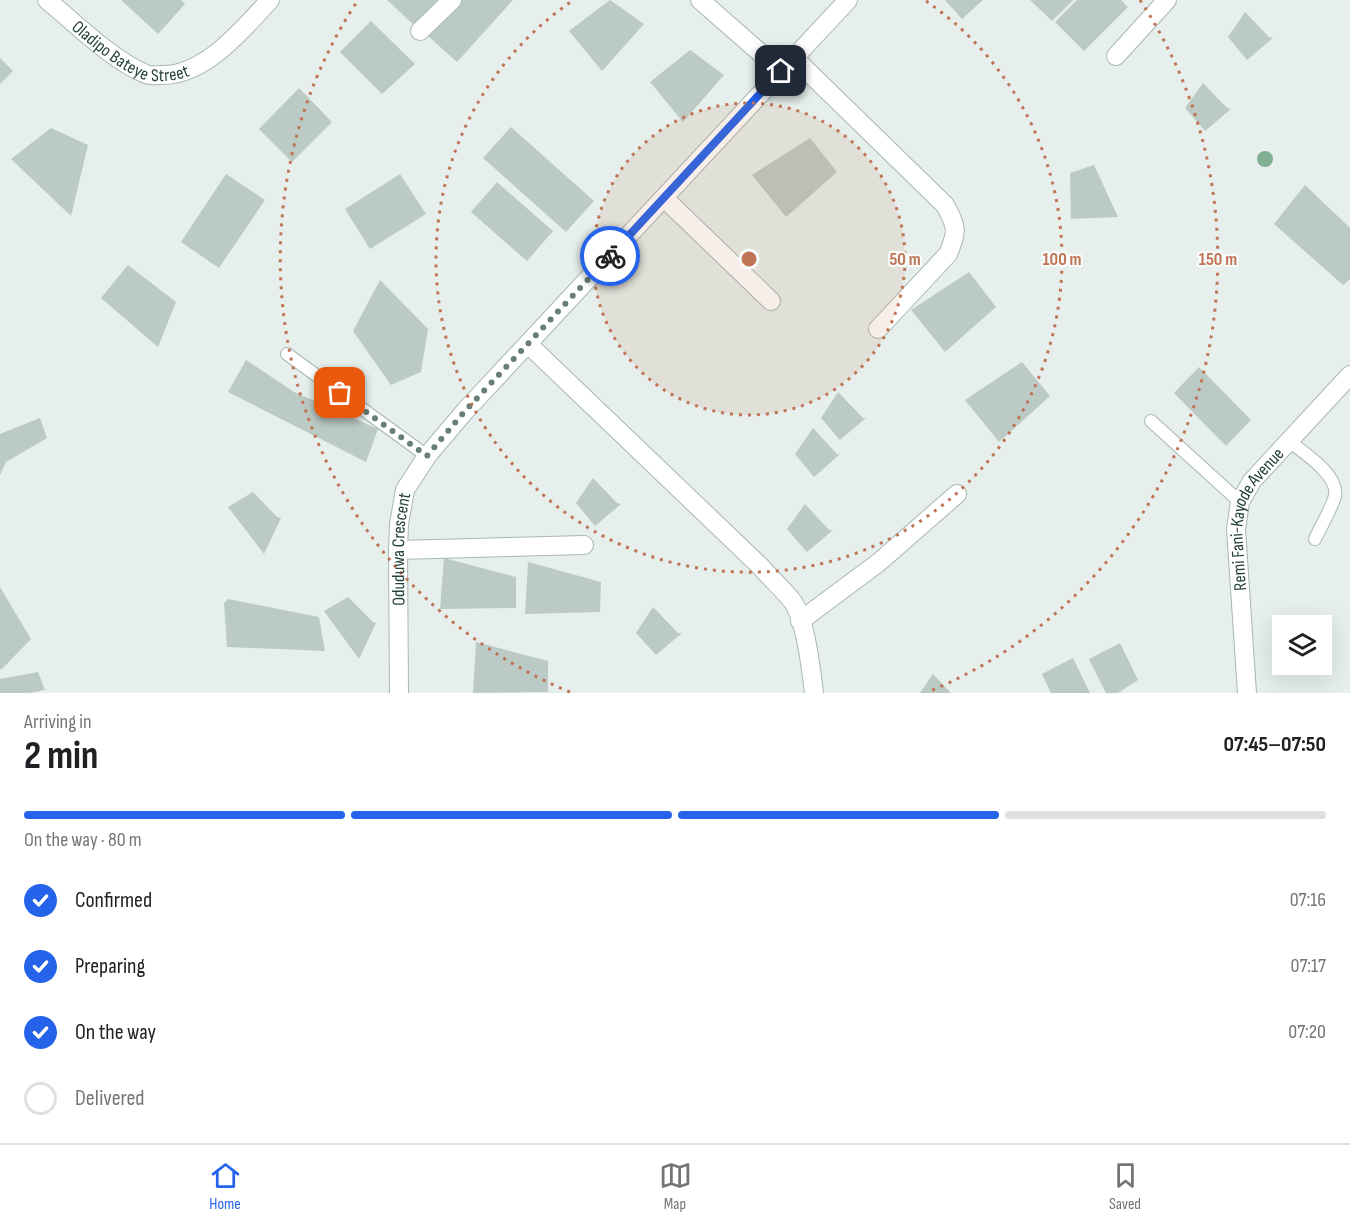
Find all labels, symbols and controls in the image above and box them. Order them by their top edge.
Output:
street label: Oladipo Bateye Street [68,16,192,86]
pin [755,45,806,96]
icon: home [764,54,797,87]
courier [580,226,640,286]
icon: bike [594,240,627,273]
centre of rings [739,249,759,269]
text: 50 m [889,249,921,270]
text: 100 m [1043,249,1082,270]
text: 150 m [1199,249,1237,270]
pin [314,367,365,418]
icon: bag [323,376,356,409]
street label: Remi Fani-Kayode Avenue [1225,443,1288,592]
street label: Oduduwa Crescent [388,490,415,606]
map controls [1272,615,1332,675]
button: layers [1272,615,1332,675]
text: Arriving in [24,710,92,734]
text: 07:45–07:50 [1223,731,1326,758]
text: 2 min [24,733,98,780]
text: On the way · 80 m [24,828,142,852]
icon: check [24,884,57,917]
text: Confirmed [75,887,152,914]
text: 07:16 [1290,888,1326,912]
icon: check [24,950,57,983]
text: Preparing [75,953,145,980]
text: 07:17 [1291,954,1326,978]
icon: check [24,1016,57,1049]
text: On the way [75,1019,156,1046]
text: 07:20 [1288,1020,1326,1044]
text: Delivered [75,1085,144,1112]
tab: Home [209,1159,242,1214]
tab: Map [659,1159,692,1214]
tab: Saved [1109,1159,1142,1214]

